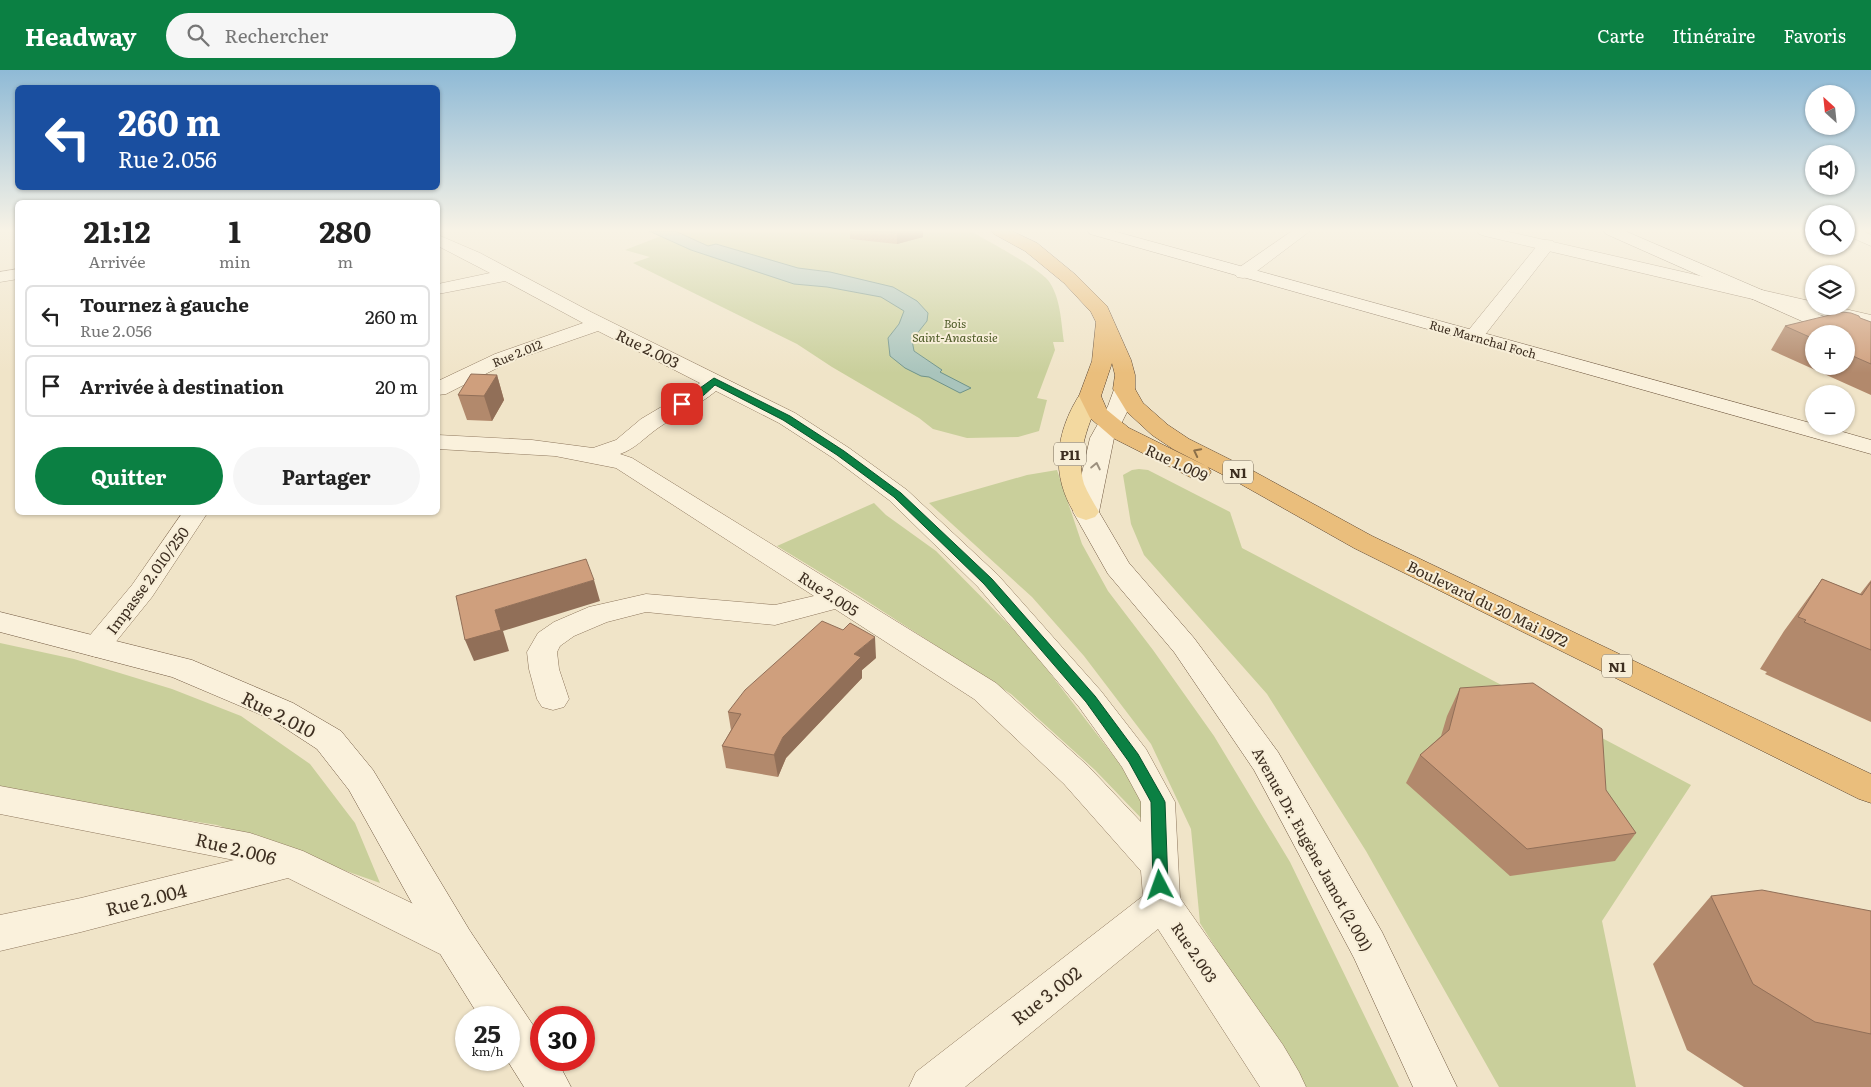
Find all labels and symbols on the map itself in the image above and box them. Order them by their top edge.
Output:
north arrow [1805,85,1855,135]
park label: Bois Saint-Anastasie [912,314,998,346]
street label: Rue Marnchal Foch [1427,315,1539,363]
street label: Rue 2.003 [612,323,684,373]
street label: Rue 2.012 [489,335,545,371]
pin [661,383,703,425]
street label: Rue 1.009 [1142,437,1212,487]
road number: P11 [1054,442,1086,466]
one-way arrow [1194,448,1203,458]
road number: N1 [1223,461,1253,484]
one-way arrow [1090,462,1101,471]
street label: Impasse 2.010/250 [100,521,194,639]
street label: Boulevard du 20 Mai 1972 [1403,554,1573,652]
street label: Rue 2.005 [794,565,864,621]
road number: N1 [1602,654,1632,678]
street label: Rue 2.010 [237,684,321,744]
street label: Avenue Dr. Eugène Jamot (2.001) [1247,743,1379,955]
street label: Rue 2.006 [193,825,279,871]
position arrow [1133,858,1185,910]
street label: Rue 2.004 [103,876,189,922]
street label: Rue 2.003 [1166,917,1224,987]
street label: Rue 3.002 [1005,959,1087,1031]
speed limit sign: 30 [530,1006,595,1071]

